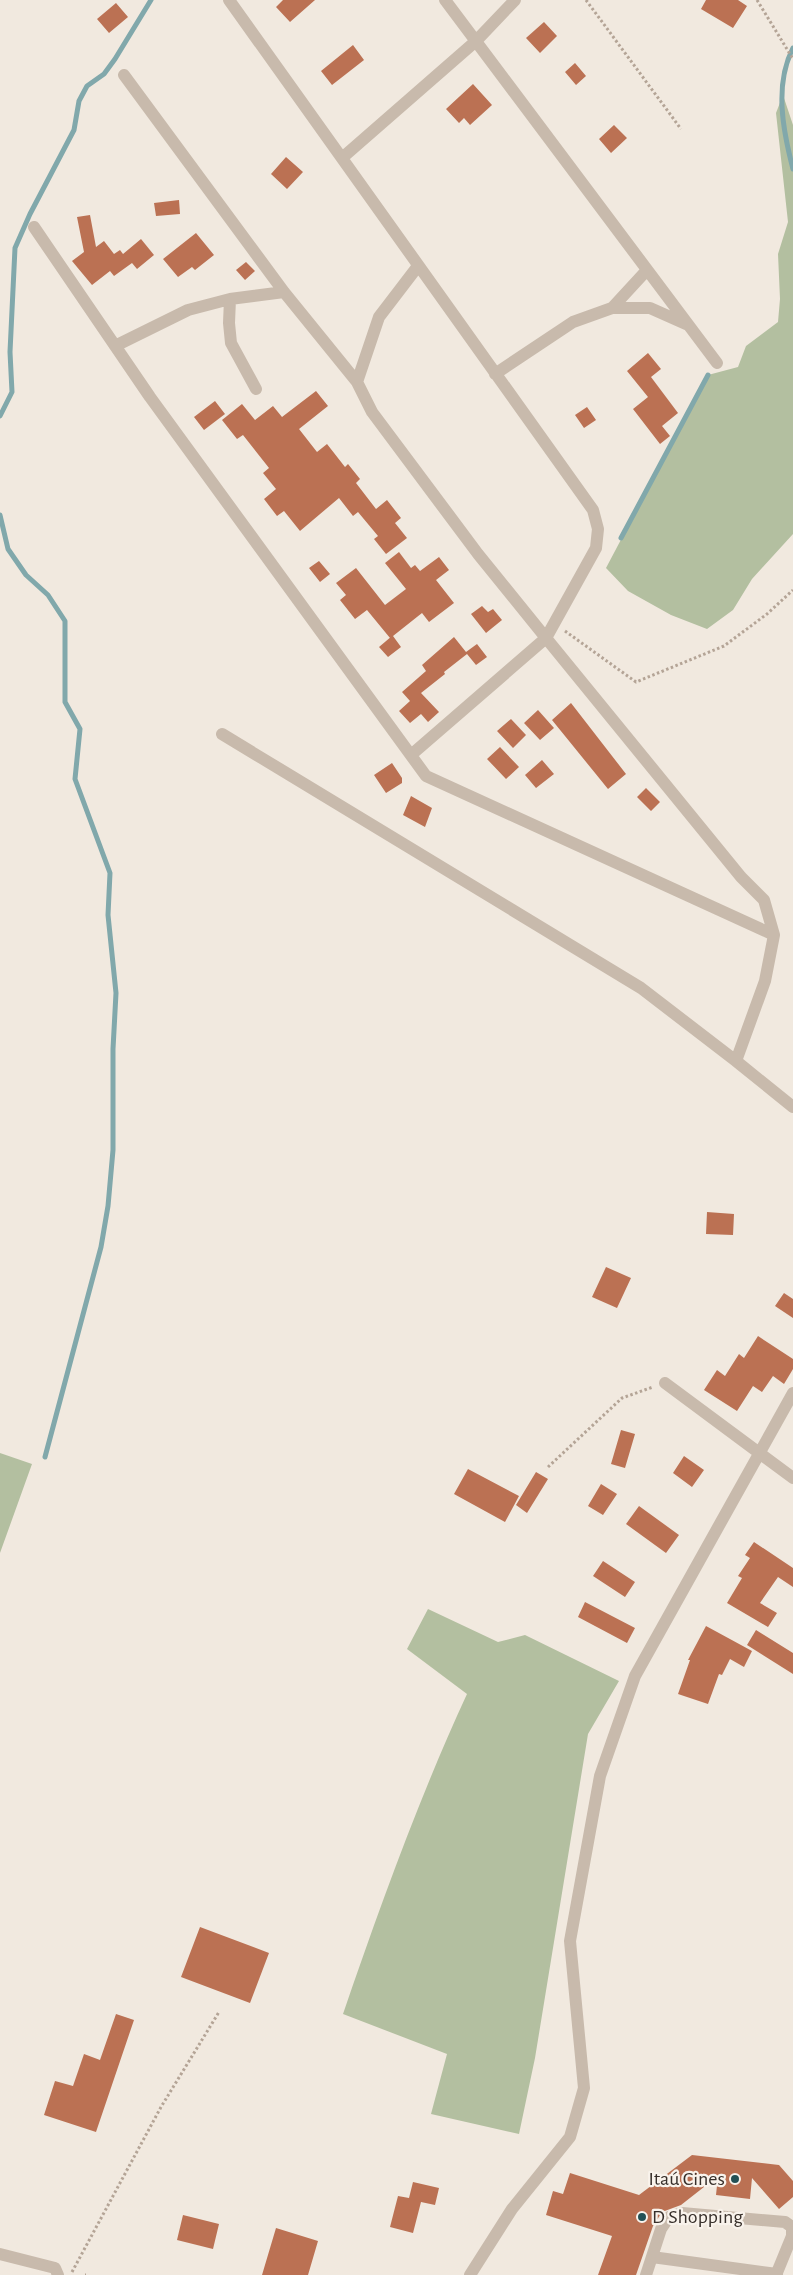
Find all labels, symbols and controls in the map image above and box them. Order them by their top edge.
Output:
place label: Itaú Cines [649,2169,725,2189]
marker: Itaú Cines [729,2173,741,2185]
place label: D Shopping [652,2207,743,2227]
marker: D Shopping [636,2211,648,2223]

